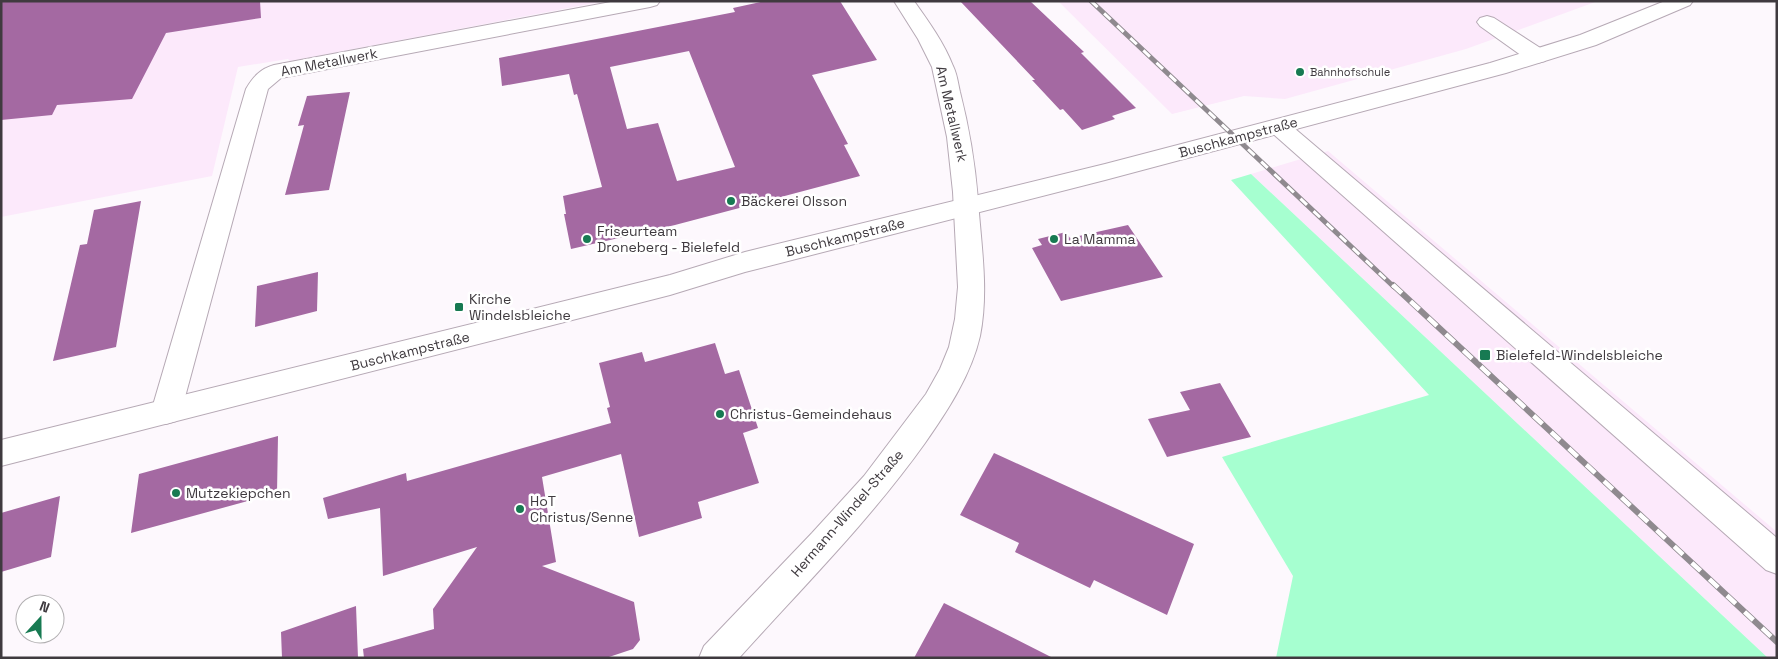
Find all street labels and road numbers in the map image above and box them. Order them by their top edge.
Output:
street label: Am Metallwerk [279,44,379,80]
street label: Am Metallwerk [932,64,972,164]
street label: Buschkampstraße [1177,112,1299,162]
street label: Buschkampstraße [783,213,907,261]
street label: Buschkampstraße [348,327,472,375]
street label: Hermann-Windel-Straße [787,446,907,580]

